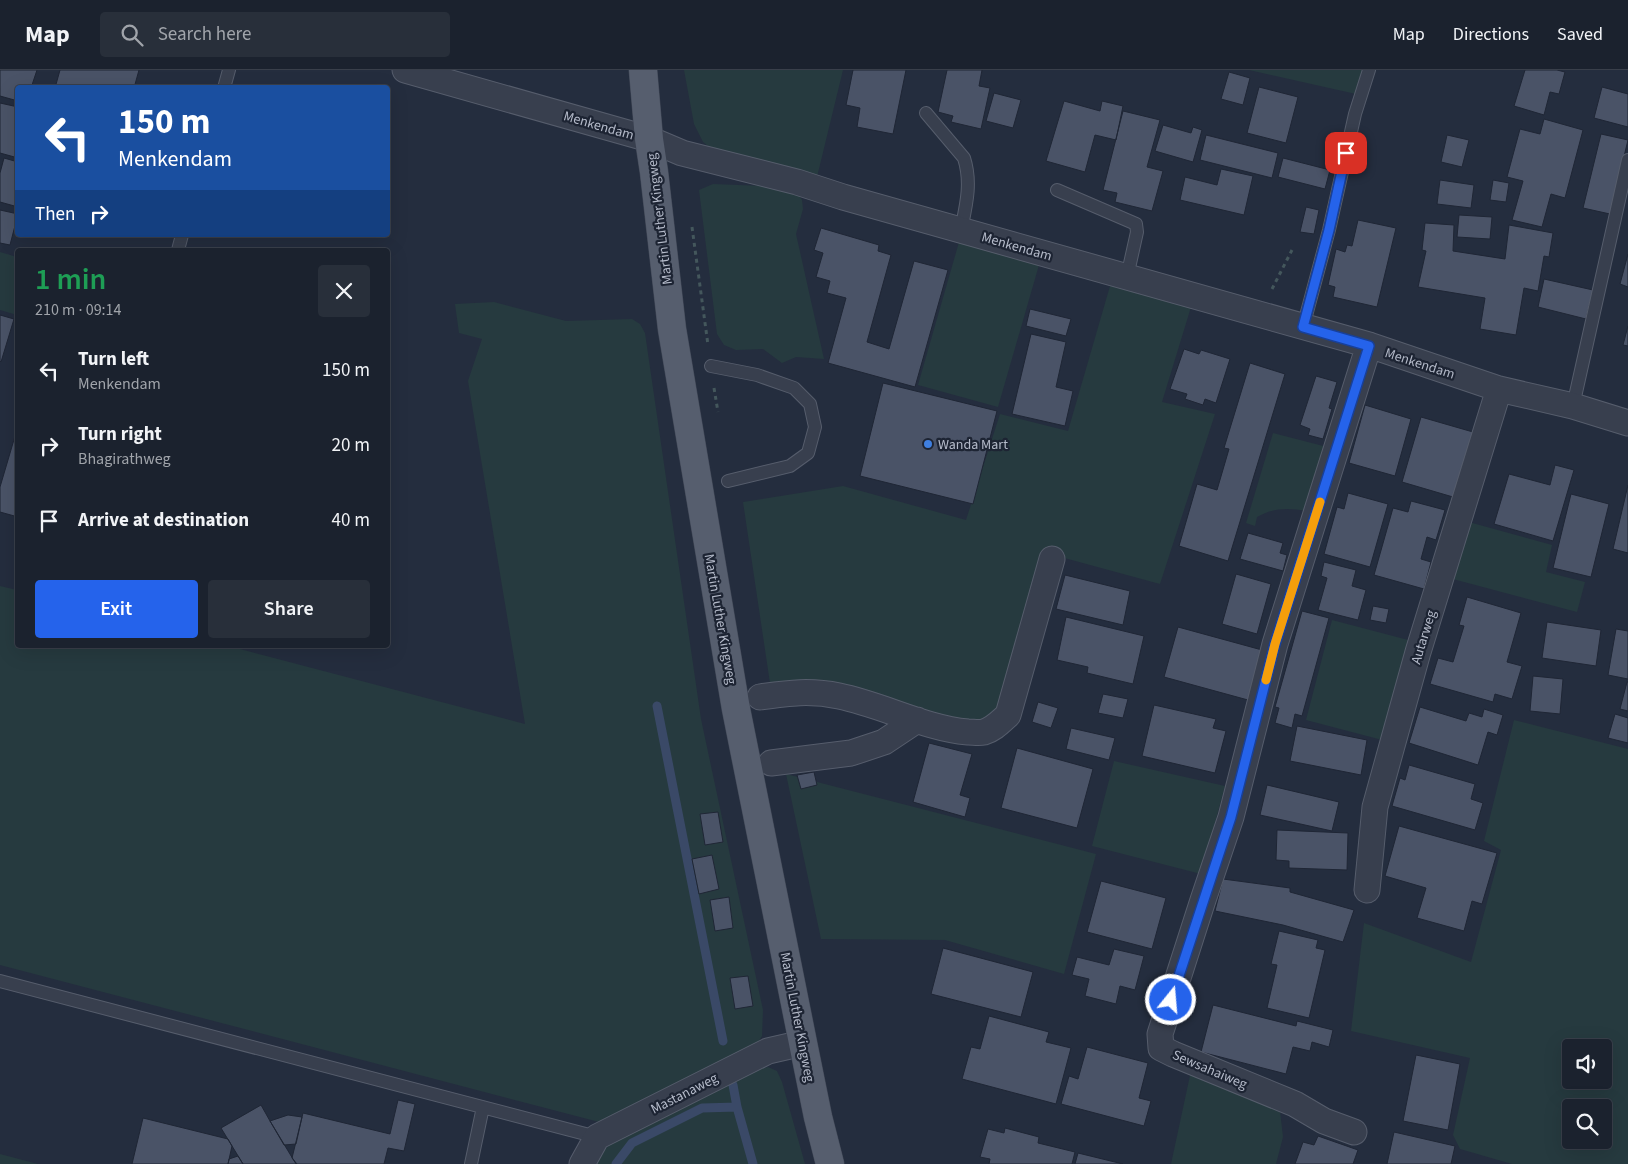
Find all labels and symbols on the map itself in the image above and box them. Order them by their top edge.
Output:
street label: Menkendam [561,106,636,146]
pin [1325,132,1367,174]
street label: Martin Luther Kingweg [642,152,678,286]
street label: Menkendam [979,227,1054,267]
street label: Menkendam [1382,343,1457,385]
place label: Wanda Mart [938,435,1008,455]
marker: Wanda Mart [922,438,934,450]
street label: Martin Luther Kingweg [699,552,741,686]
street label: Autarweg [1406,608,1442,667]
street label: Martin Luther Kingweg [775,950,819,1084]
position arrow [1144,973,1196,1025]
street label: Sewsahaiweg [1169,1045,1250,1095]
street label: Mastanaweg [647,1068,721,1119]

